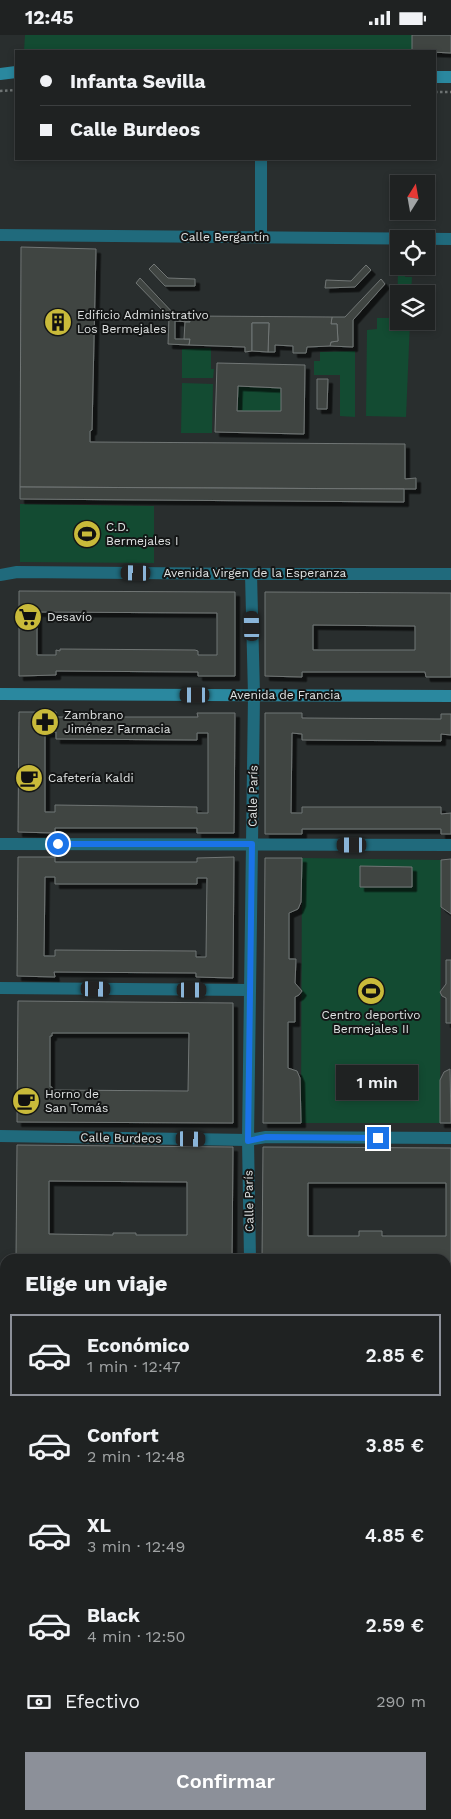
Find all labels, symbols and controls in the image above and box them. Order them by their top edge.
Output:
text: 12:45 [25,6,74,29]
text: Infanta Sevilla [70,70,206,93]
text: Calle Burdeos [70,118,200,141]
north arrow [390,175,435,220]
map controls [390,175,435,330]
street label: Calle Bergantín [181,230,269,244]
button: locate [390,230,435,275]
button: layers [390,285,435,330]
building icon: Edificio Administrativo Los Bermejales [43,307,73,337]
place label: Edificio Administrativo Los Bermejales [77,308,209,336]
sports icon: C.D. Bermejales I [72,519,102,549]
place label: C.D. Bermejales I [106,520,179,548]
car [120,565,151,581]
street label: Avenida Virgen de la Esperanza [164,566,347,580]
supermarket icon: Desavío [13,602,43,632]
place label: Desavío [47,610,92,624]
car [244,611,259,641]
car [180,688,210,703]
street label: Avenida de Francia [230,688,340,702]
pharmacy icon: Zambrano Jiménez Farmacia [30,707,60,737]
place label: Zambrano Jiménez Farmacia [64,708,171,736]
cafe icon: Cafetería Kaldi [14,763,44,793]
street label: Calle París [245,765,261,827]
place label: Cafetería Kaldi [48,771,134,785]
route start [47,833,69,855]
car [337,838,367,853]
sports icon: Centro deportivo Bermejales II [356,976,386,1006]
car [80,981,111,997]
car [177,983,207,998]
place label: Centro deportivo Bermejales II [322,1008,420,1036]
callout: 1 min [337,1065,419,1101]
text: 1 min [356,1073,398,1092]
cafe icon: Horno de San Tomás [11,1086,41,1116]
place label: Horno de San Tomás [45,1087,108,1115]
route end [367,1127,389,1149]
street label: Calle Burdeos [80,1130,162,1146]
car [175,1131,206,1147]
street label: Calle París [241,1170,257,1232]
text: Elige un viaje [25,1271,168,1296]
icon: car [27,1333,72,1378]
text: Económico [87,1334,190,1357]
text: 2.85 € [365,1344,424,1367]
text: 1 min · 12:47 [87,1357,181,1376]
icon: car [27,1423,72,1468]
text: Confort [87,1424,158,1447]
text: 3.85 € [365,1434,424,1457]
text: 2 min · 12:48 [87,1447,185,1466]
icon: car [27,1513,72,1558]
text: XL [87,1514,111,1537]
text: 4.85 € [365,1524,424,1547]
text: 3 min · 12:49 [87,1537,185,1556]
icon: car [27,1603,72,1648]
text: Black [87,1604,140,1627]
text: 2.59 € [366,1614,424,1637]
text: 4 min · 12:50 [87,1627,185,1646]
icon: cash [25,1688,53,1716]
text: Efectivo [65,1690,140,1713]
text: 290 m [376,1692,426,1711]
button: Confirmar [25,1752,426,1810]

